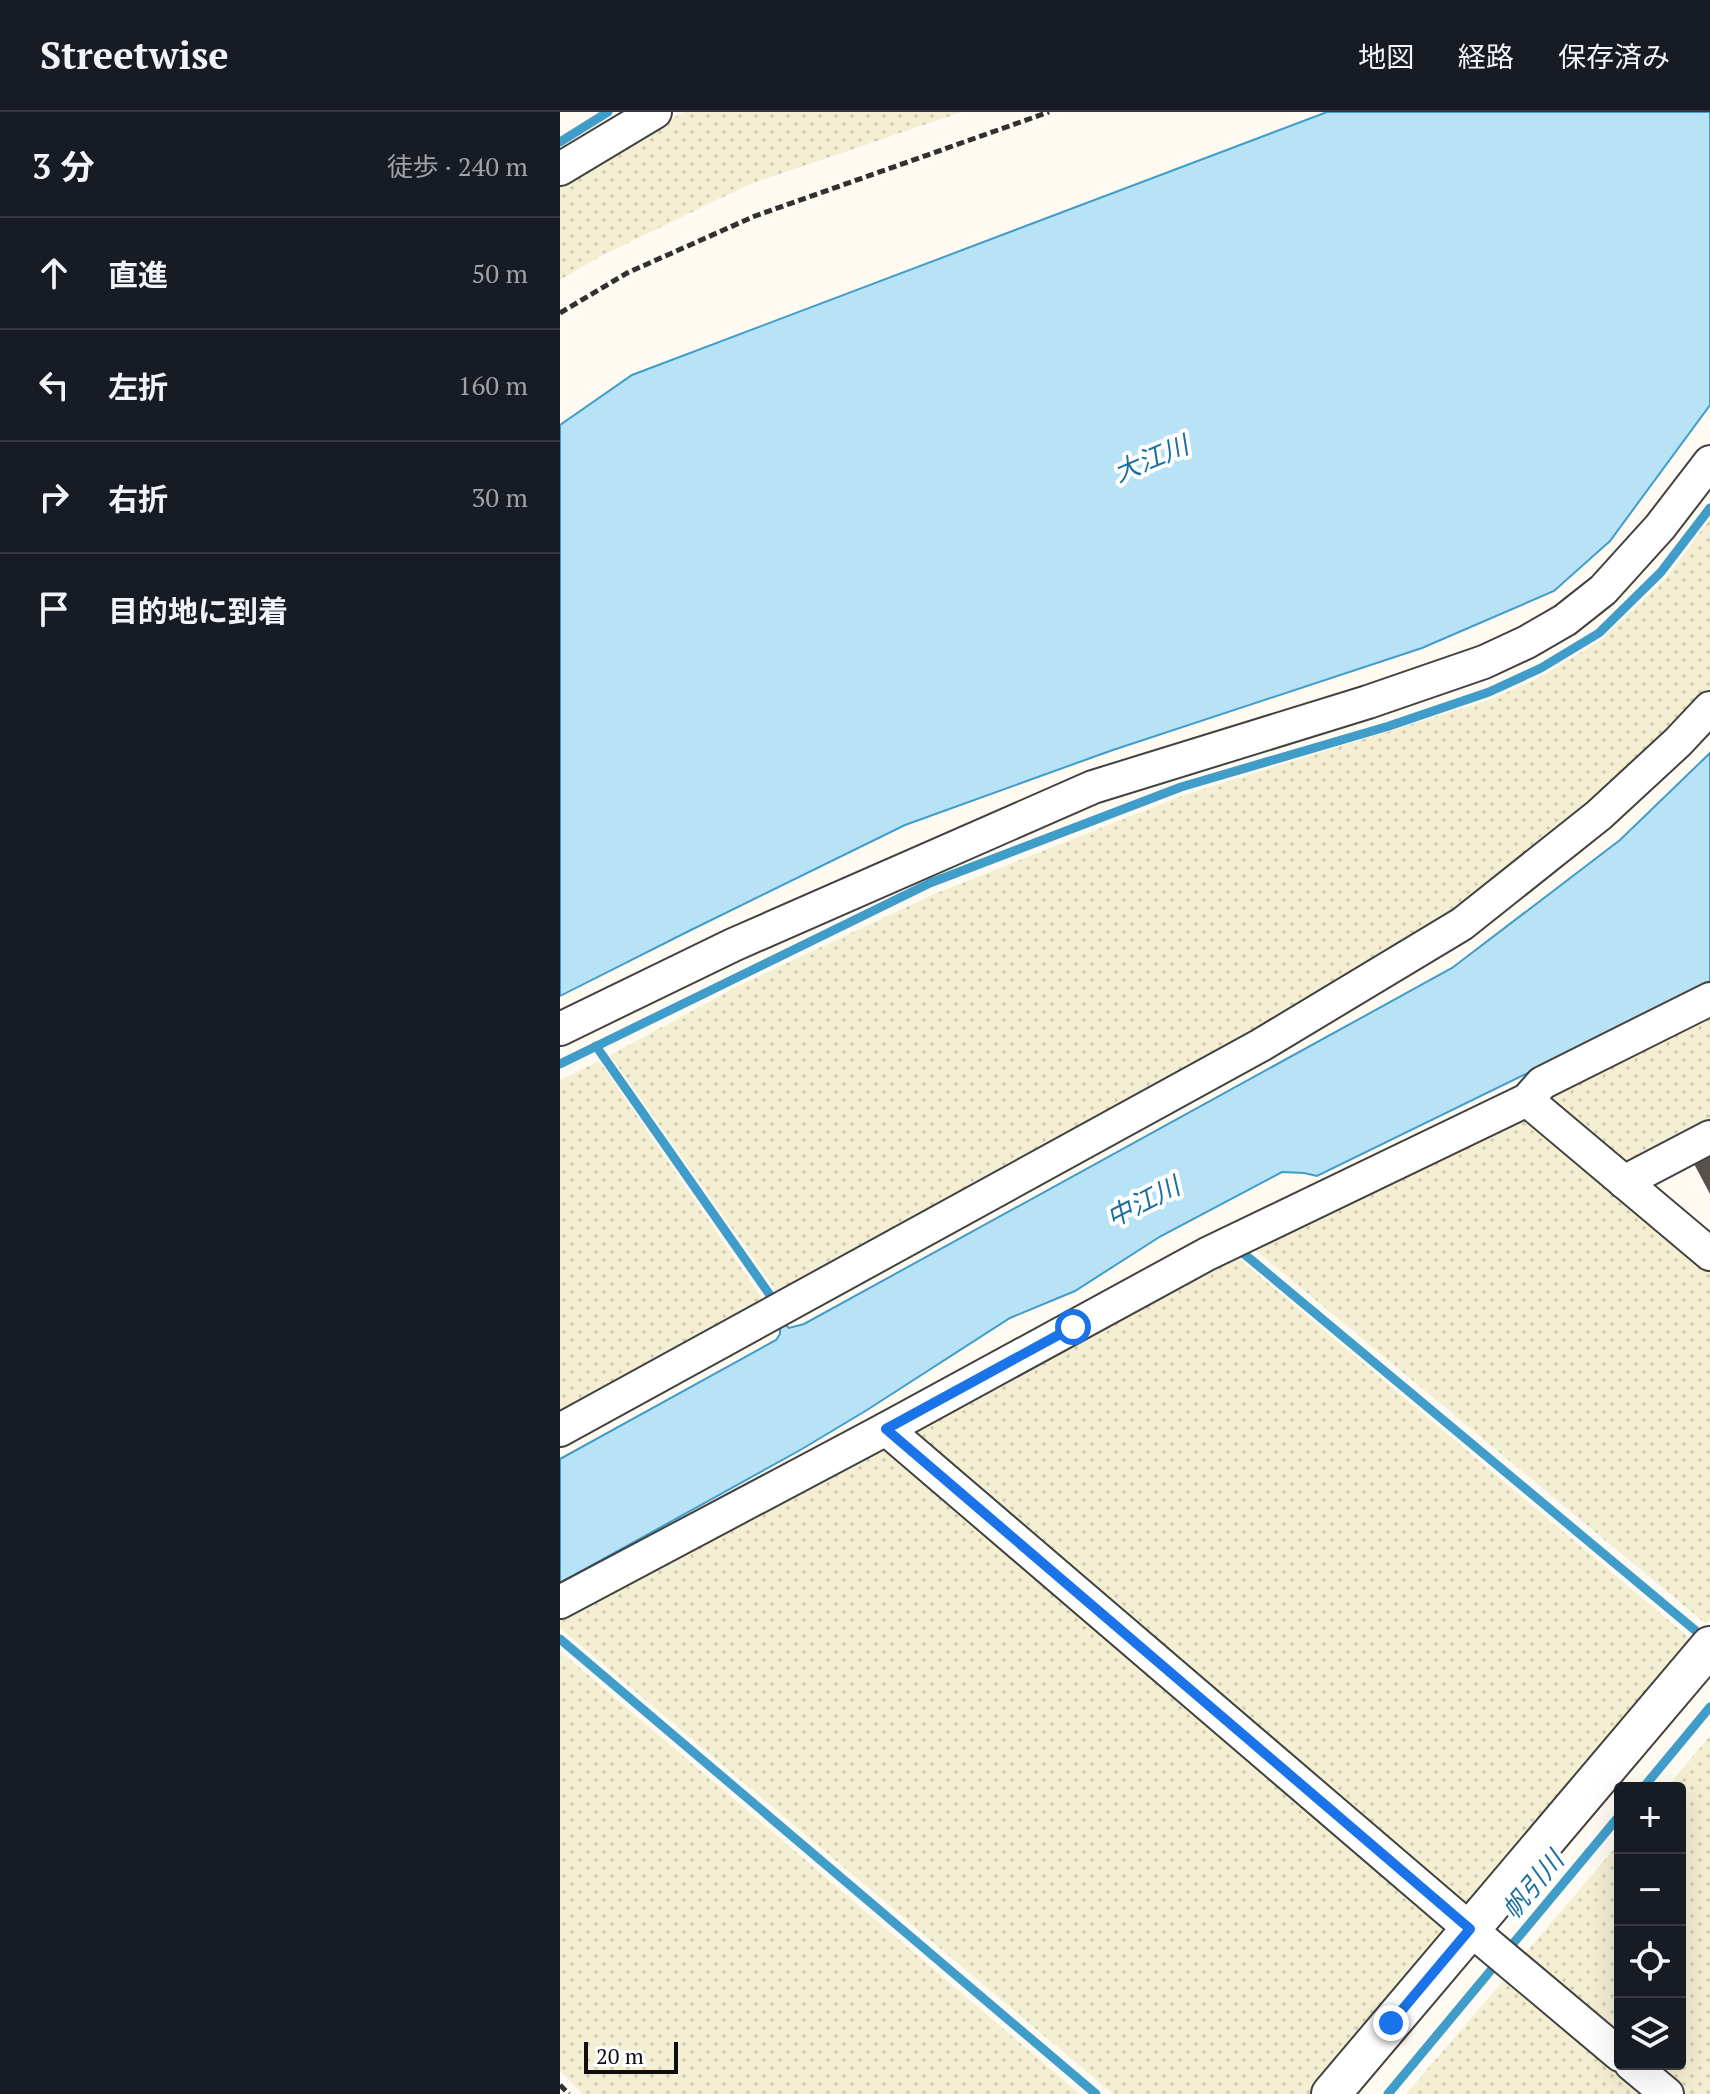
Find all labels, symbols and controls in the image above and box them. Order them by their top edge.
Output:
text: Streetwise [40,30,229,80]
text: 地図 [1358,38,1414,75]
text: 経路 [1458,38,1514,75]
text: 保存済み [1558,38,1670,75]
text: 3 分 [32,144,94,189]
text: 徒歩 · 240 m [387,149,528,183]
icon: ahead [32,251,76,295]
text: 直進 [108,255,168,295]
text: 50 m [472,256,528,290]
icon: left [32,363,76,407]
text: 左折 [108,367,168,407]
text: 160 m [458,368,528,402]
water label: 大江川 [1108,426,1196,489]
icon: right [32,475,76,519]
text: 右折 [108,479,168,519]
text: 30 m [472,480,528,514]
icon: arrive [32,587,76,631]
text: 目的地に到着 [108,591,288,631]
water label: 中江川 [1100,1167,1188,1234]
route start [1055,1309,1091,1345]
map controls [1614,1782,1686,2070]
button: + [1614,1782,1686,1854]
water label: 帆引川 [1494,1841,1572,1925]
button: − [1614,1854,1686,1926]
button: locate [1614,1926,1686,1998]
button: layers [1614,1998,1686,2070]
route end [1373,2005,1409,2041]
scale bar [584,2038,678,2074]
text: 20 m [596,2041,644,2070]

